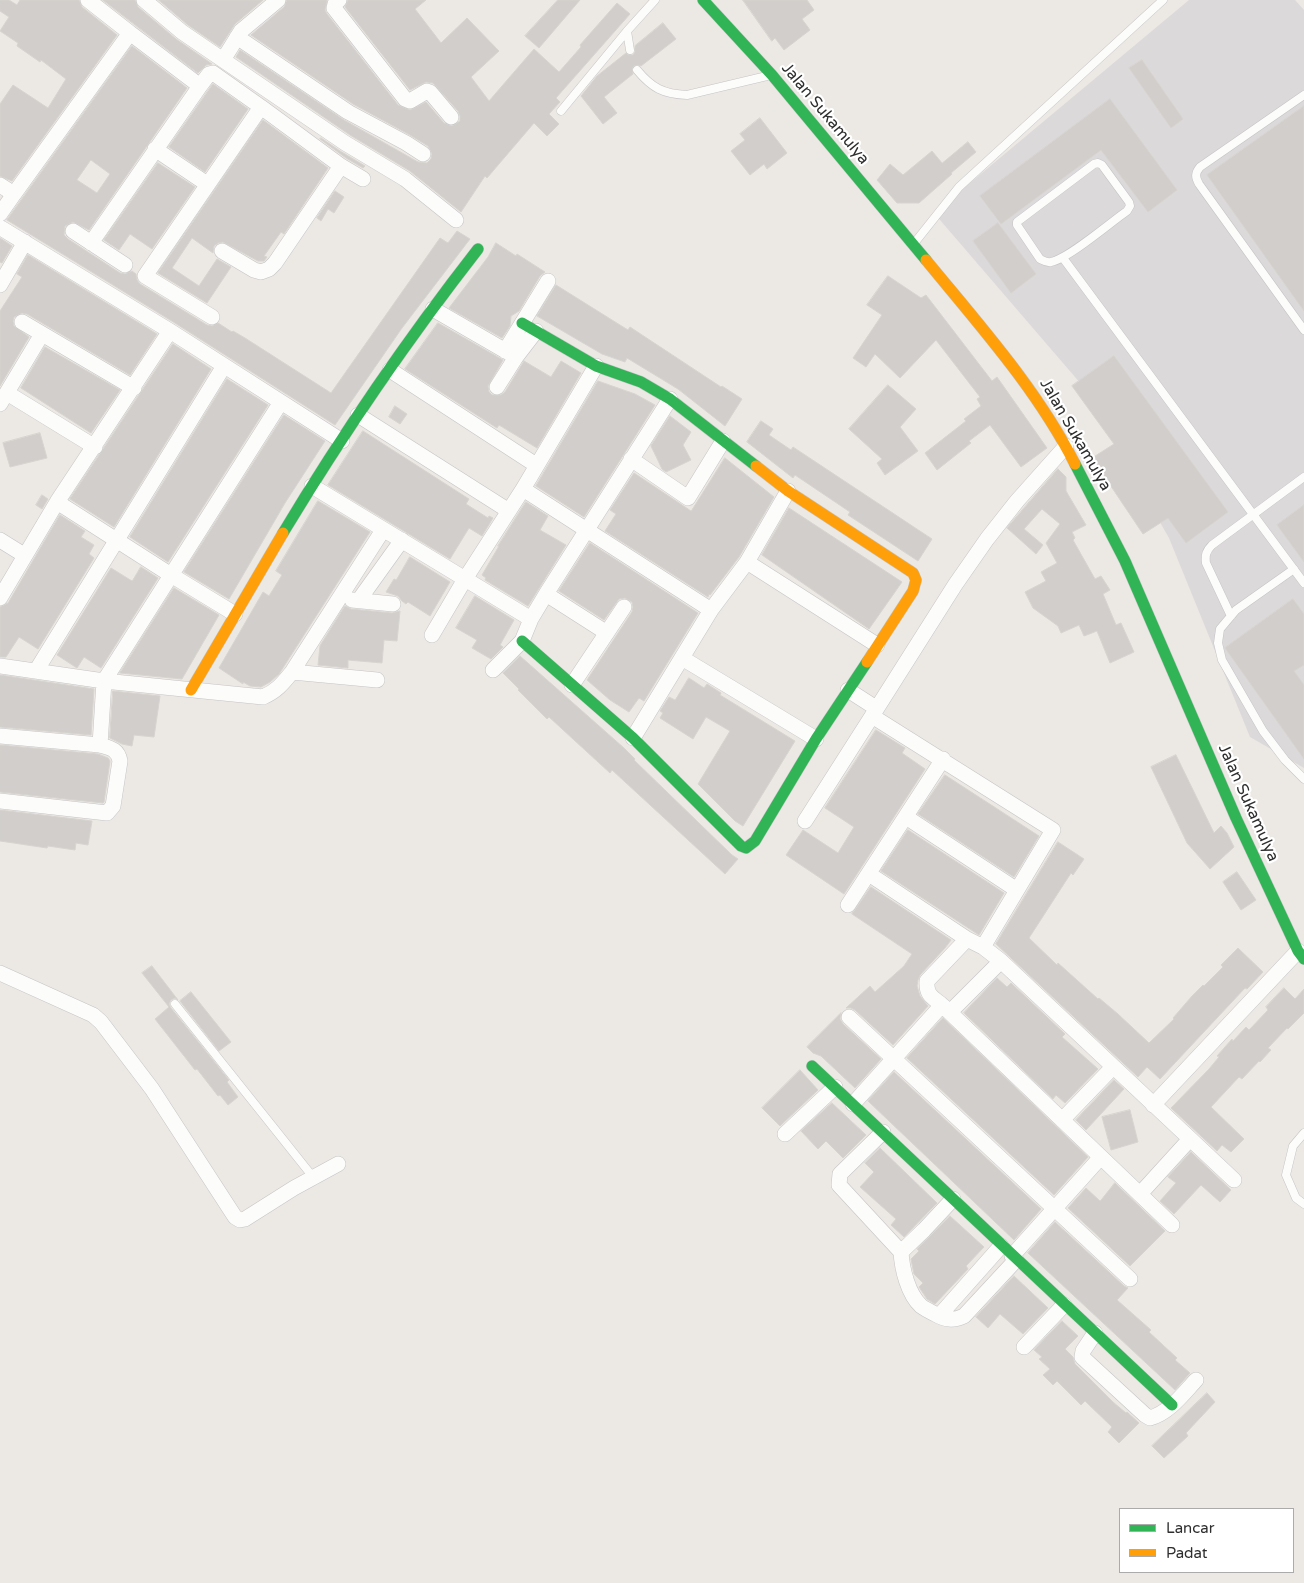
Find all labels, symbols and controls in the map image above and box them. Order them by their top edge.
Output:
street label: Jalan Sukamulya [777,60,873,168]
street label: Jalan Sukamulya [1035,376,1115,494]
street label: Jalan Sukamulya [1214,741,1282,865]
legend [1119,1508,1294,1573]
text: Lancar [1166,1519,1214,1537]
text: Padat [1166,1544,1208,1562]

